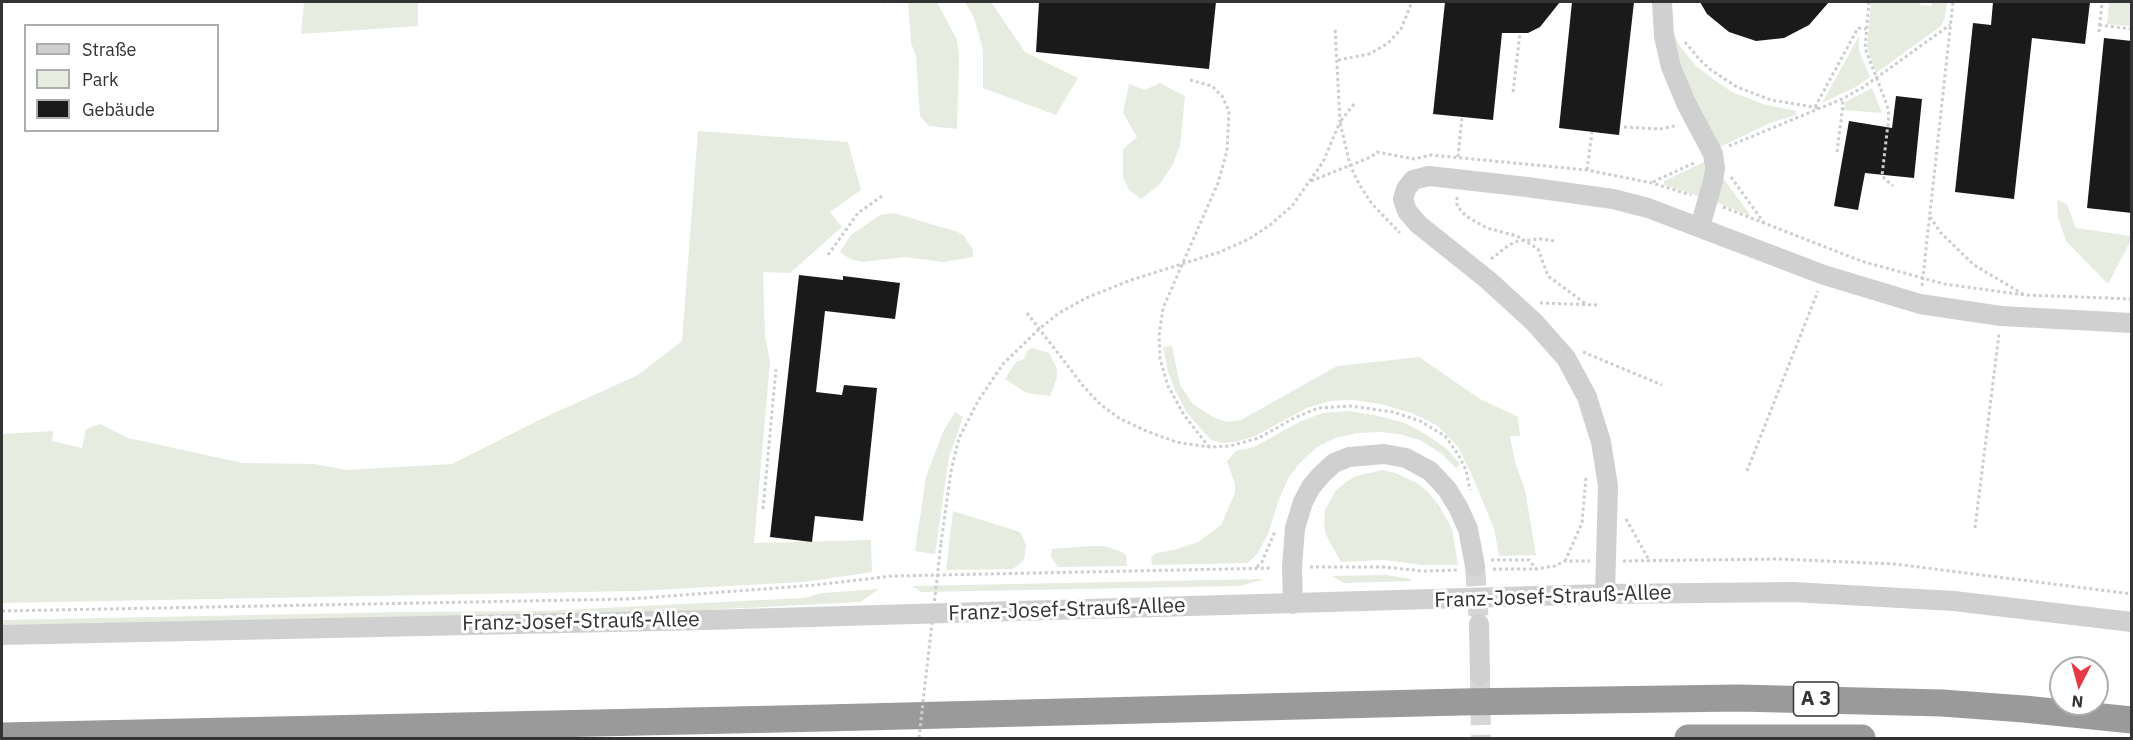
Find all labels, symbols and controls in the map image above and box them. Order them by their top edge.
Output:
legend [24,24,219,132]
text: Straße [82,38,136,61]
text: Park [82,68,118,91]
text: Gebäude [82,98,155,121]
street label: Franz-Josef-Strauß-Allee [1434,580,1672,614]
street label: Franz-Josef-Strauß-Allee [948,593,1186,627]
street label: Franz-Josef-Strauß-Allee [462,607,700,637]
north arrow [2049,656,2109,716]
road number: A 3 [1794,682,1838,716]
text: N [2071,691,2084,712]

